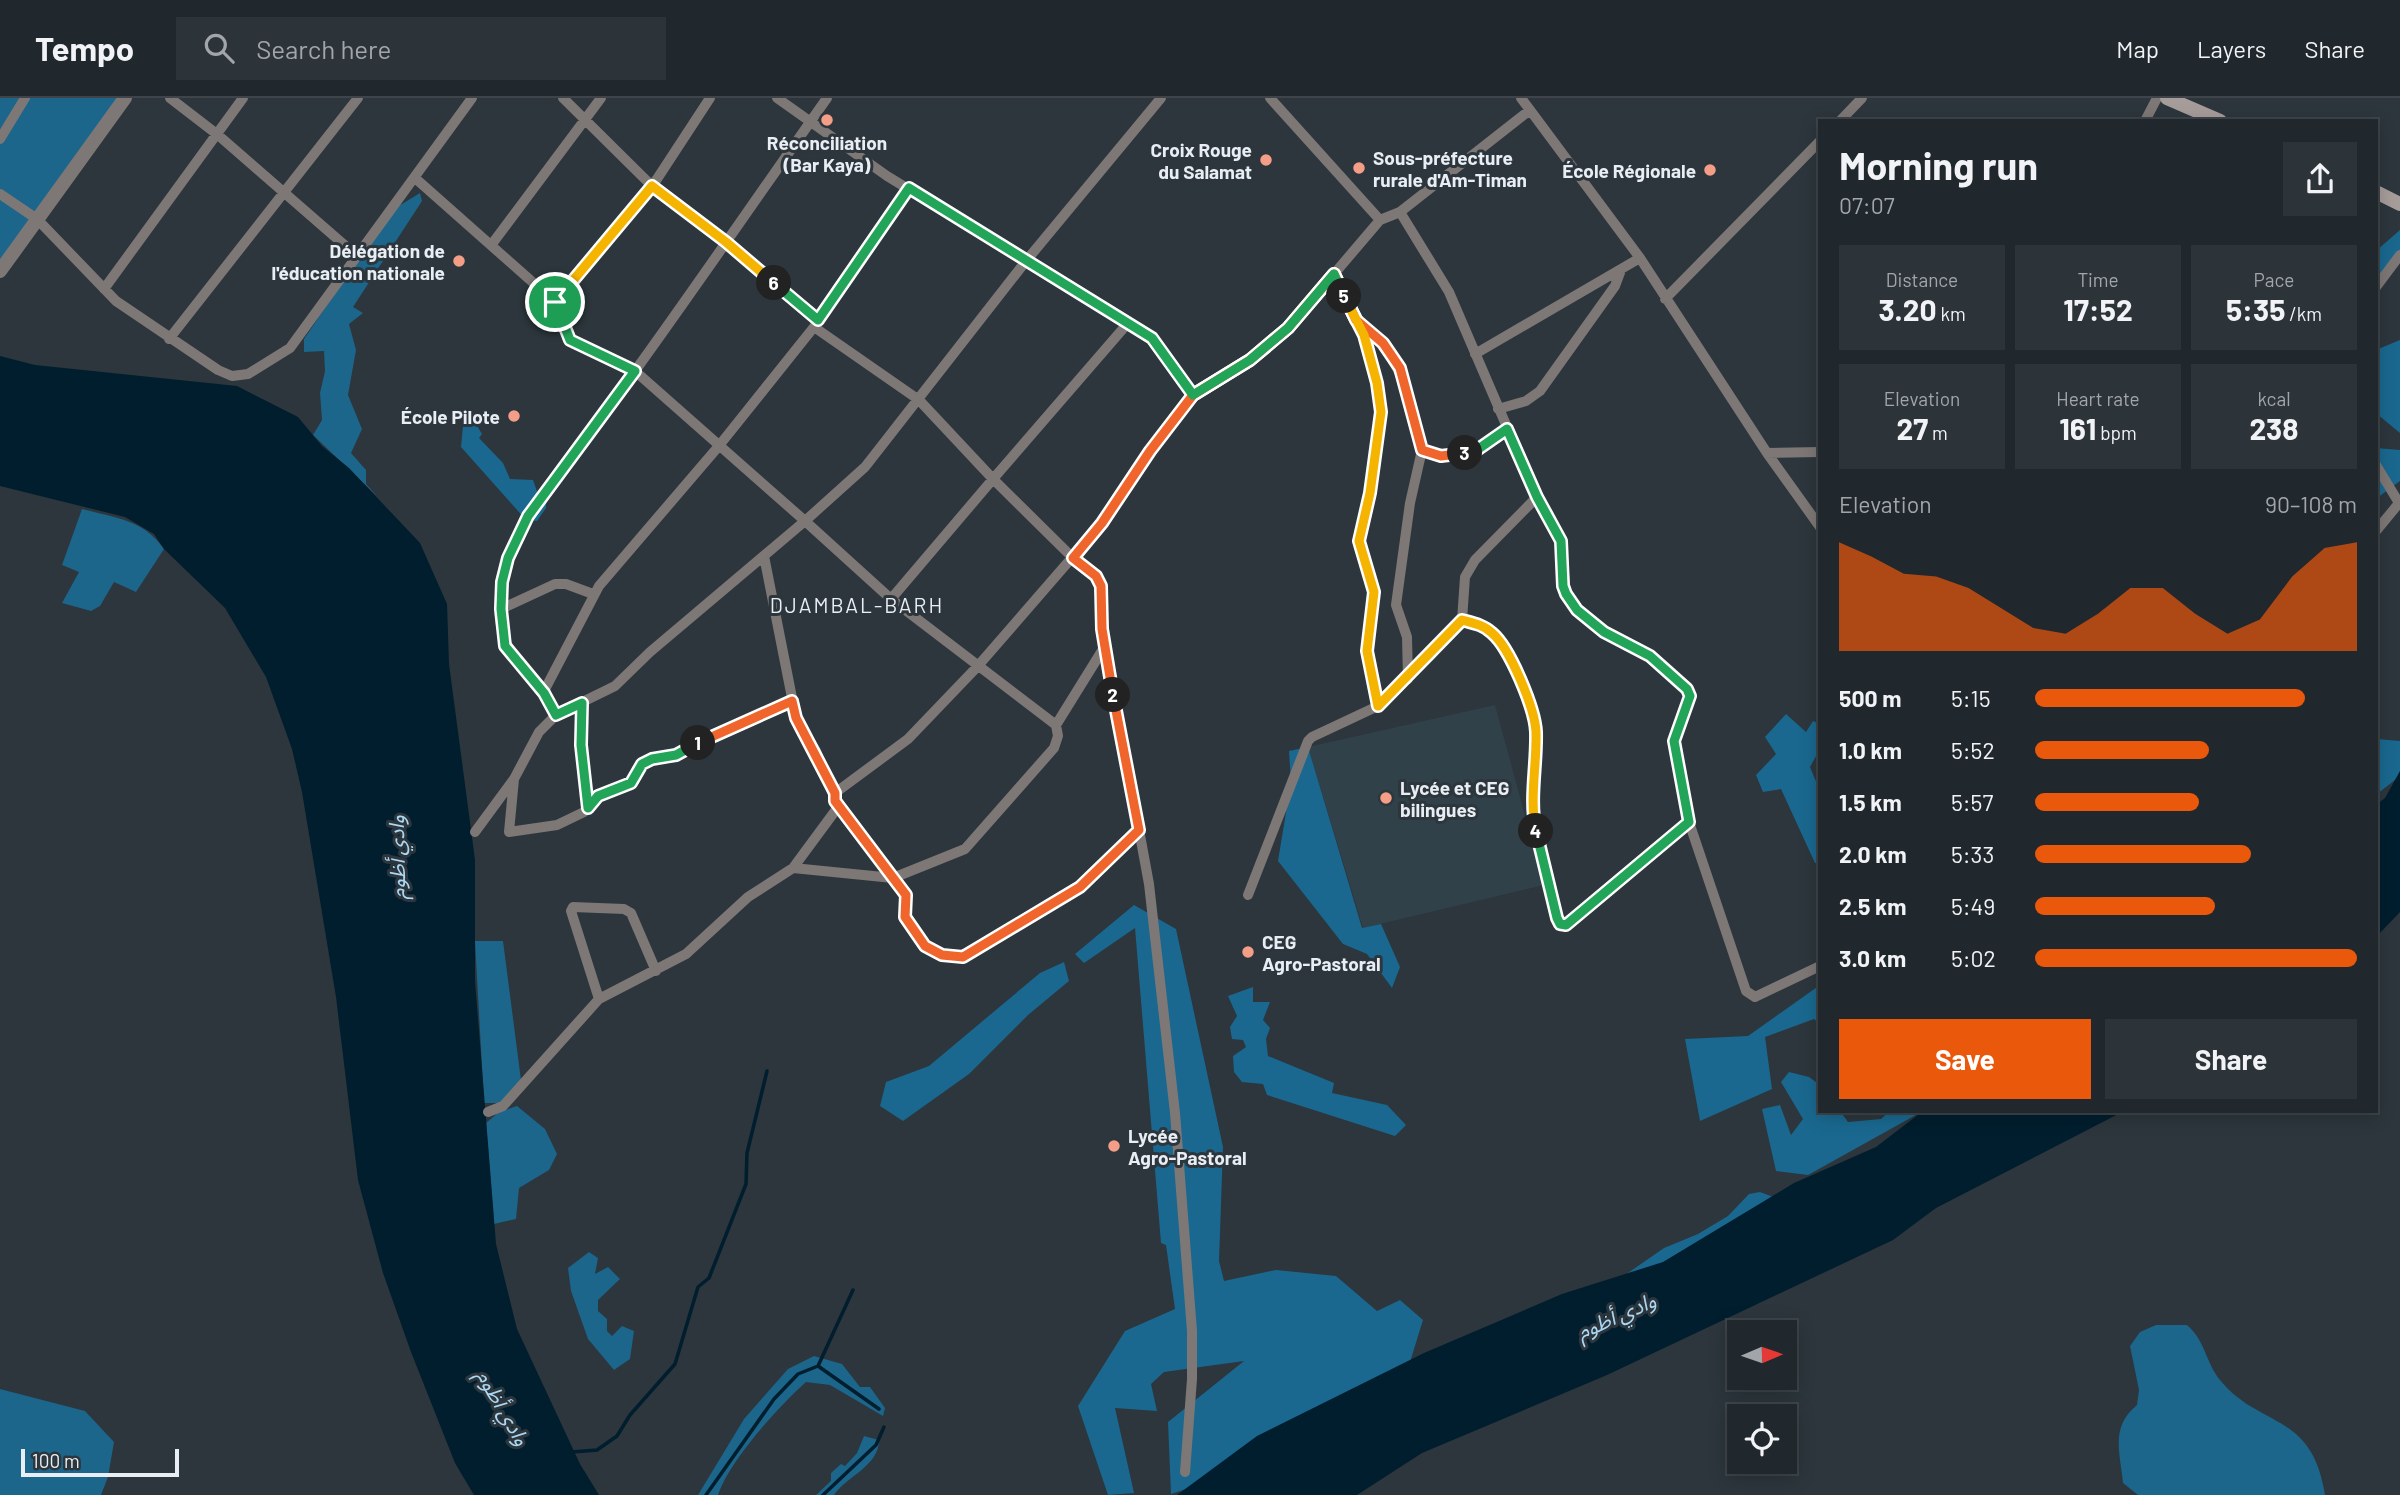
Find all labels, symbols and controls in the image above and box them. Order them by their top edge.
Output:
search box [176,17,666,80]
text: Tempo [35,28,134,68]
icon: search [200,29,238,67]
text: Search here [256,33,391,64]
text: Map [2116,34,2159,63]
text: Layers [2197,34,2266,63]
text: Share [2304,34,2365,63]
marker: Réconciliation (Bar Kaya) [819,112,835,128]
place label: Réconciliation (Bar Kaya) [767,131,887,176]
place label: Croix Rouge du Salamat [1151,138,1252,183]
text: Morning run [1839,142,2038,188]
button: share [2283,142,2357,216]
place label: Sous-préfecture rurale d'Am-Timan [1373,146,1527,191]
marker: Croix Rouge du Salamat [1258,152,1274,168]
place label: École Régionale [1562,159,1696,182]
marker: Sous-préfecture rurale d'Am-Timan [1351,160,1367,176]
marker: École Régionale [1702,162,1718,178]
text: 07:07 [1839,191,1895,219]
place label: Délégation de l'éducation nationale [272,239,445,284]
marker: Délégation de l'éducation nationale [451,253,467,269]
pin: 6 [756,266,792,300]
text: Distance [1886,268,1958,291]
text: Time [2077,268,2119,291]
text: Pace [2254,268,2294,291]
text: 6 [768,271,779,294]
pin [525,272,585,332]
pin: 5 [1326,278,1362,314]
icon: arrive [536,283,574,321]
text: 5 [1338,284,1349,307]
text: 3.20 [1878,291,1937,327]
text: 17:52 [2063,291,2133,327]
text: 5:35 [2226,291,2285,327]
text: km [1937,302,1966,325]
text: /km [2285,302,2322,325]
text: Elevation [1884,387,1960,410]
text: Heart rate [2056,387,2140,410]
text: kcal [2257,387,2291,410]
place label: École Pilote [401,405,500,428]
marker: École Pilote [506,408,522,424]
text: 27 [1896,410,1928,446]
text: 161 [2059,410,2096,446]
text: 238 [2250,410,2298,446]
text: m [1928,421,1948,444]
text: bpm [2096,421,2137,444]
pin: 3 [1448,436,1482,470]
text: 3 [1459,441,1470,464]
text: Elevation [1839,490,1932,518]
text: 90–108 m [2265,490,2357,518]
district label: DJAMBAL-BARH [770,592,944,617]
pin: 2 [1096,678,1130,712]
text: 2 [1107,683,1118,706]
text: 500 m [1839,684,1901,712]
text: 5:15 [1951,684,1991,712]
pin: 1 [680,726,716,760]
text: 1 [694,731,701,754]
text: 1.0 km [1839,736,1902,764]
text: 5:52 [1951,736,1995,764]
place label: Lycée et CEG bilingues [1400,776,1509,821]
text: 1.5 km [1839,788,1902,816]
text: 5:57 [1951,788,1993,816]
marker: Lycée et CEG bilingues [1378,790,1394,806]
pin: 4 [1518,814,1554,848]
water label: وادي أظوم [383,815,414,900]
text: 4 [1530,819,1541,842]
text: 2.0 km [1839,840,1907,868]
text: 5:33 [1951,840,1994,868]
text: 2.5 km [1839,892,1907,920]
text: 5:49 [1951,892,1995,920]
place label: CEG Agro-Pastoral [1262,930,1381,975]
marker: CEG Agro-Pastoral [1240,944,1256,960]
text: 3.0 km [1839,944,1906,972]
text: 5:02 [1951,944,1996,972]
button: Save [1839,1019,2091,1099]
button: Share [2105,1019,2357,1099]
place label: Lycée Agro-Pastoral [1128,1124,1247,1169]
marker: Lycée Agro-Pastoral [1106,1138,1122,1154]
water label: وادي أظوم [1572,1287,1661,1348]
north arrow [1727,1320,1797,1390]
map controls [1727,1320,1797,1474]
water label: وادي أظوم [467,1364,536,1452]
button: locate [1727,1404,1797,1474]
scale bar [21,1446,178,1478]
text: 100 m [32,1449,80,1472]

